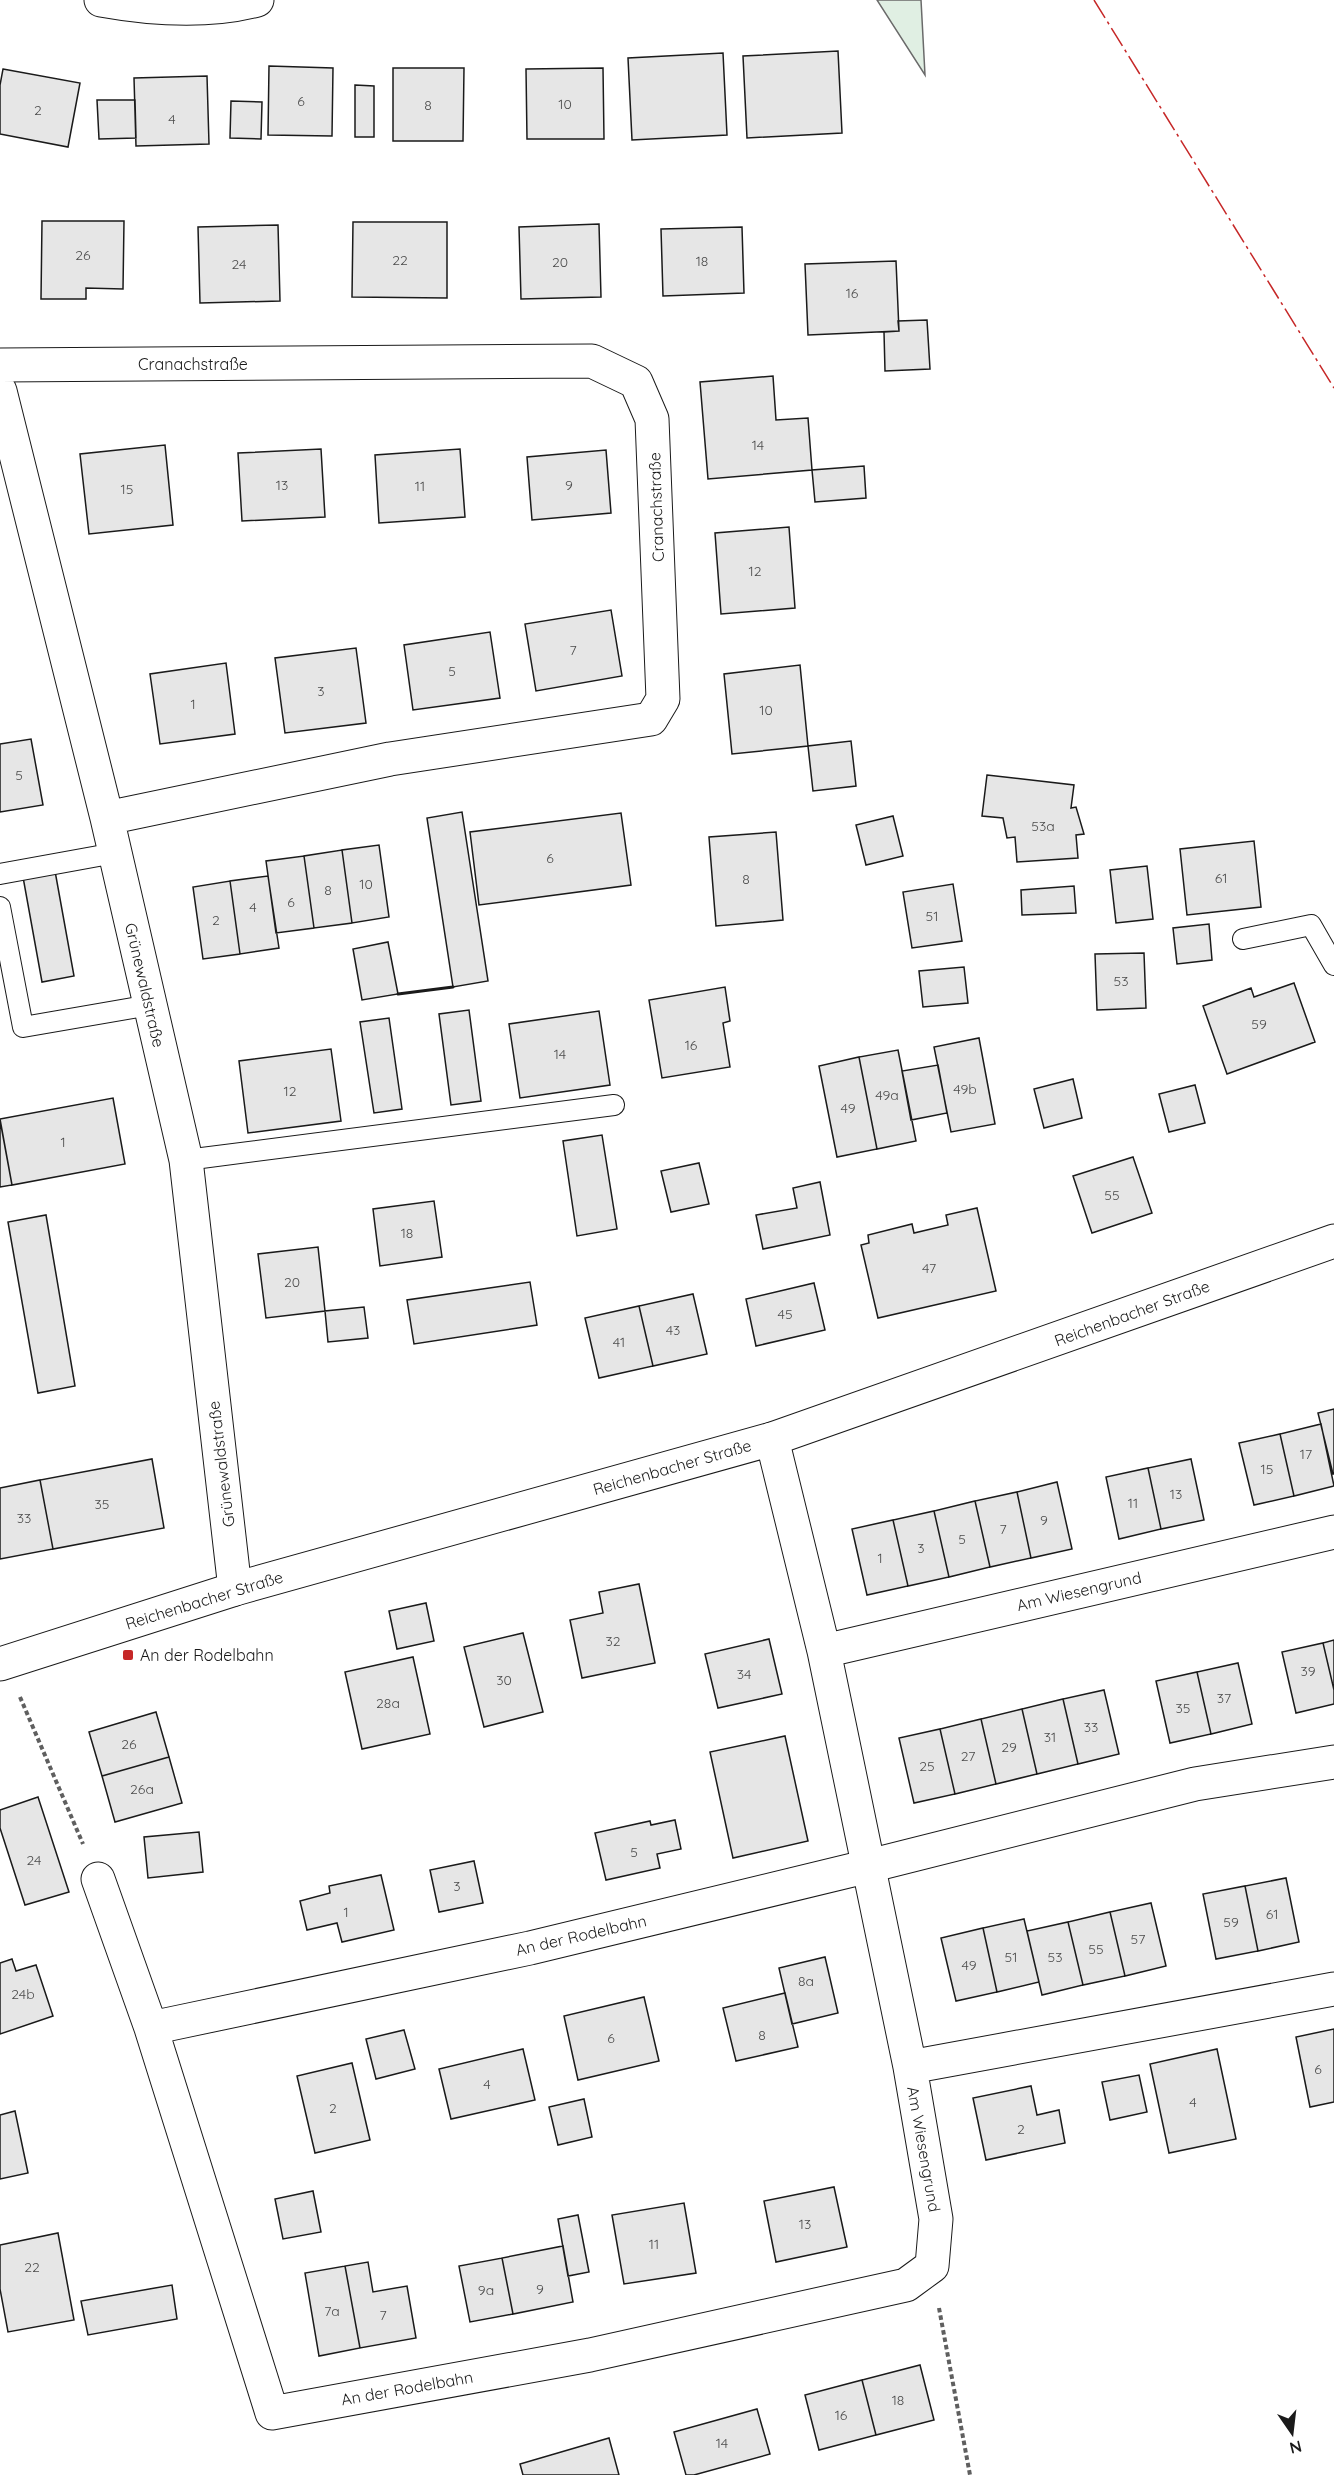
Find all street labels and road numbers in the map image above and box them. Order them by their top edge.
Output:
street label: Cranachstraße [138,354,248,374]
street label: Cranachstraße [644,452,668,562]
street label: Grünewaldstraße [121,921,169,1049]
street label: Reichenbacher Straße [1052,1276,1212,1350]
street label: Grünewaldstraße [203,1400,239,1528]
street label: Reichenbacher Straße [590,1435,754,1499]
street label: Reichenbacher Straße [123,1566,285,1634]
street label: Am Wiesengrund [1015,1567,1143,1615]
street label: An der Rodelbahn [514,1910,648,1960]
street label: Am Wiesengrund [903,2085,945,2213]
street label: An der Rodelbahn [339,2367,475,2409]

